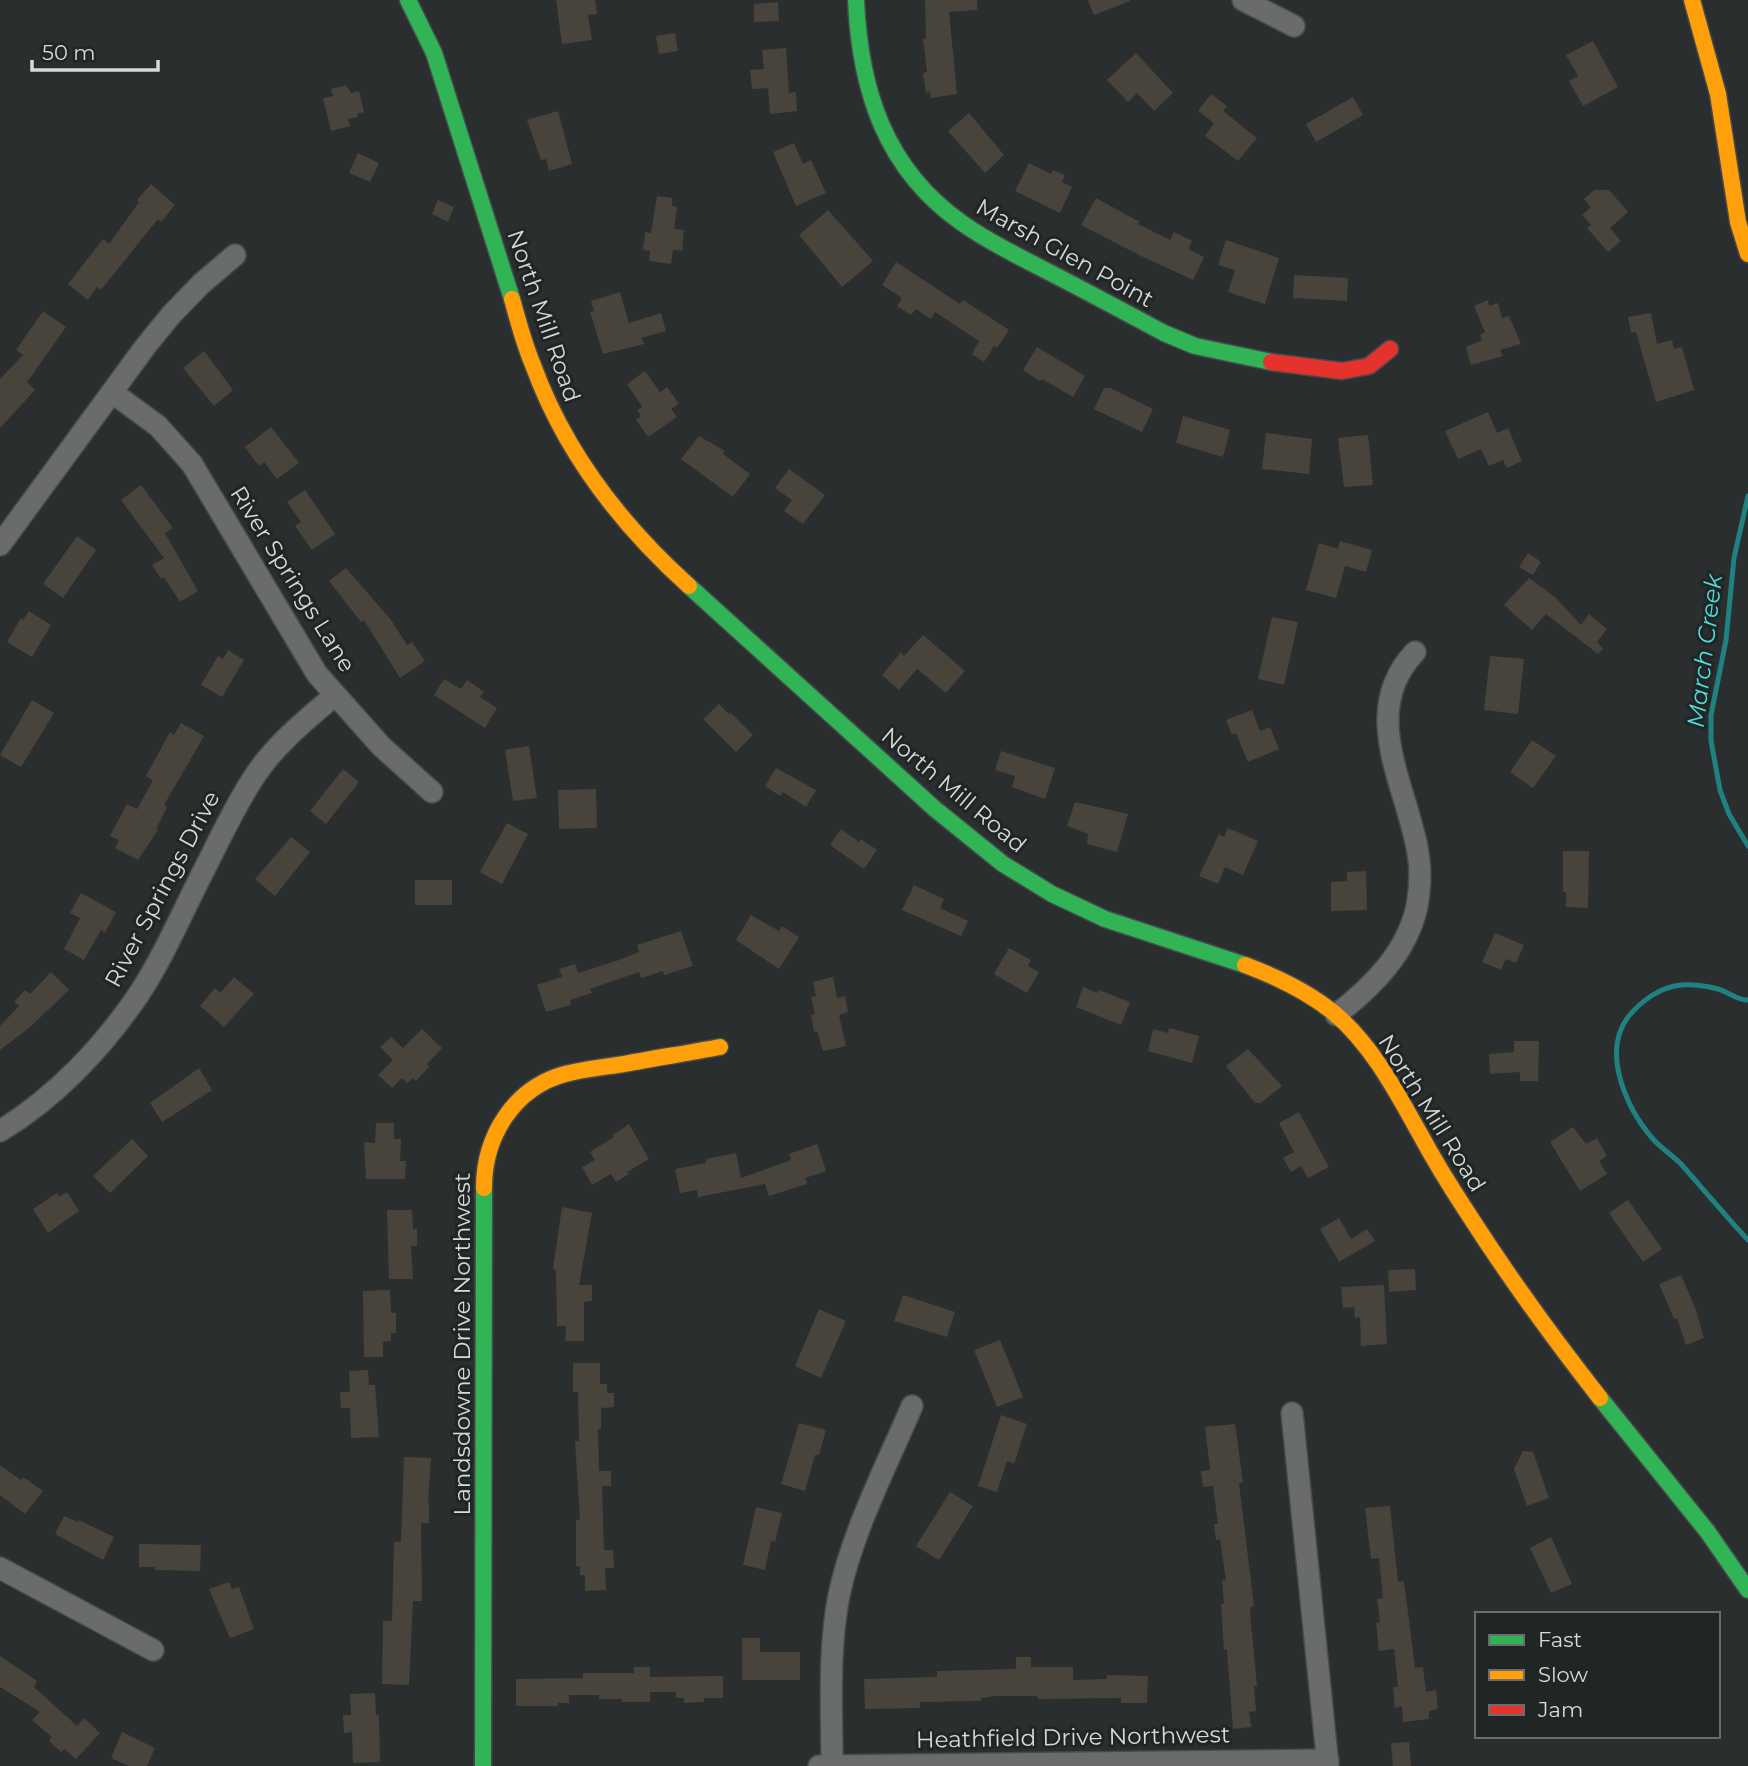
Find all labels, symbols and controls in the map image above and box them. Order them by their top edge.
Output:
scale bar [32,28,158,72]
text: 50 m [42,40,96,65]
street label: Marsh Glen Point [971,193,1159,313]
street label: North Mill Road [501,226,587,406]
street label: River Springs Lane [224,481,362,677]
water label: March Creek [1681,571,1729,729]
street label: North Mill Road [876,721,1032,859]
street label: River Springs Drive [98,786,226,992]
street label: North Mill Road [1372,1029,1492,1197]
street label: Landsdowne Drive Northwest [448,1173,476,1515]
legend [1475,1612,1720,1738]
text: Fast [1538,1627,1582,1652]
text: Slow [1538,1662,1588,1687]
text: Jam [1537,1697,1583,1722]
street label: Heathfield Drive Northwest [916,1720,1230,1754]

